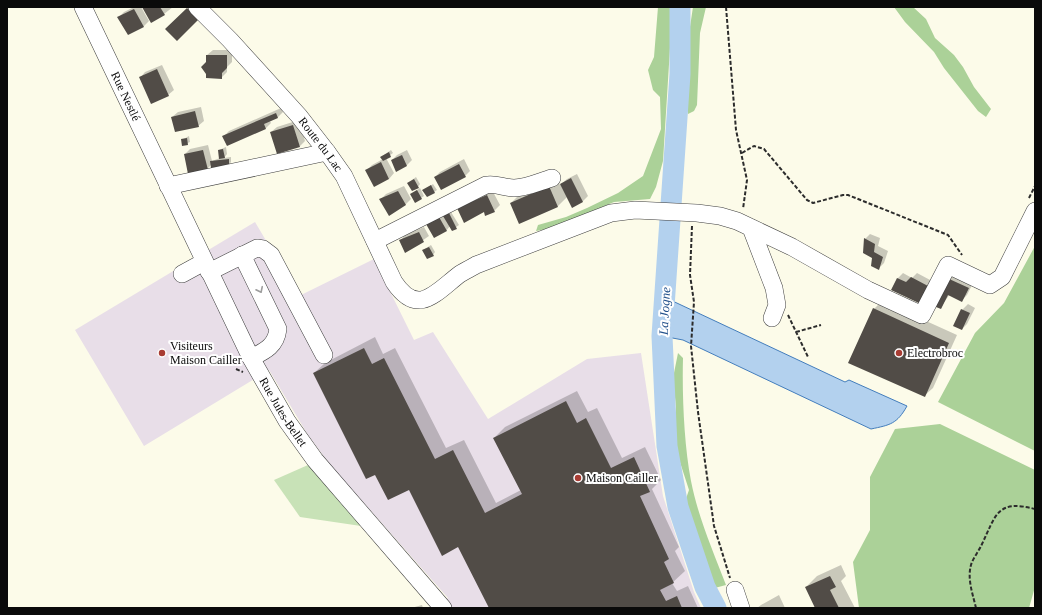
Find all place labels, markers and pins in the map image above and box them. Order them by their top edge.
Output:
place label: Visiteurs Maison Cailler [170,339,242,367]
place label: Electrobroc [907,346,963,360]
marker: Visiteurs Maison Cailler [157,348,167,358]
marker: Electrobroc [894,348,904,358]
place label: Maison Cailler [586,471,658,485]
marker: Maison Cailler [573,473,583,483]

